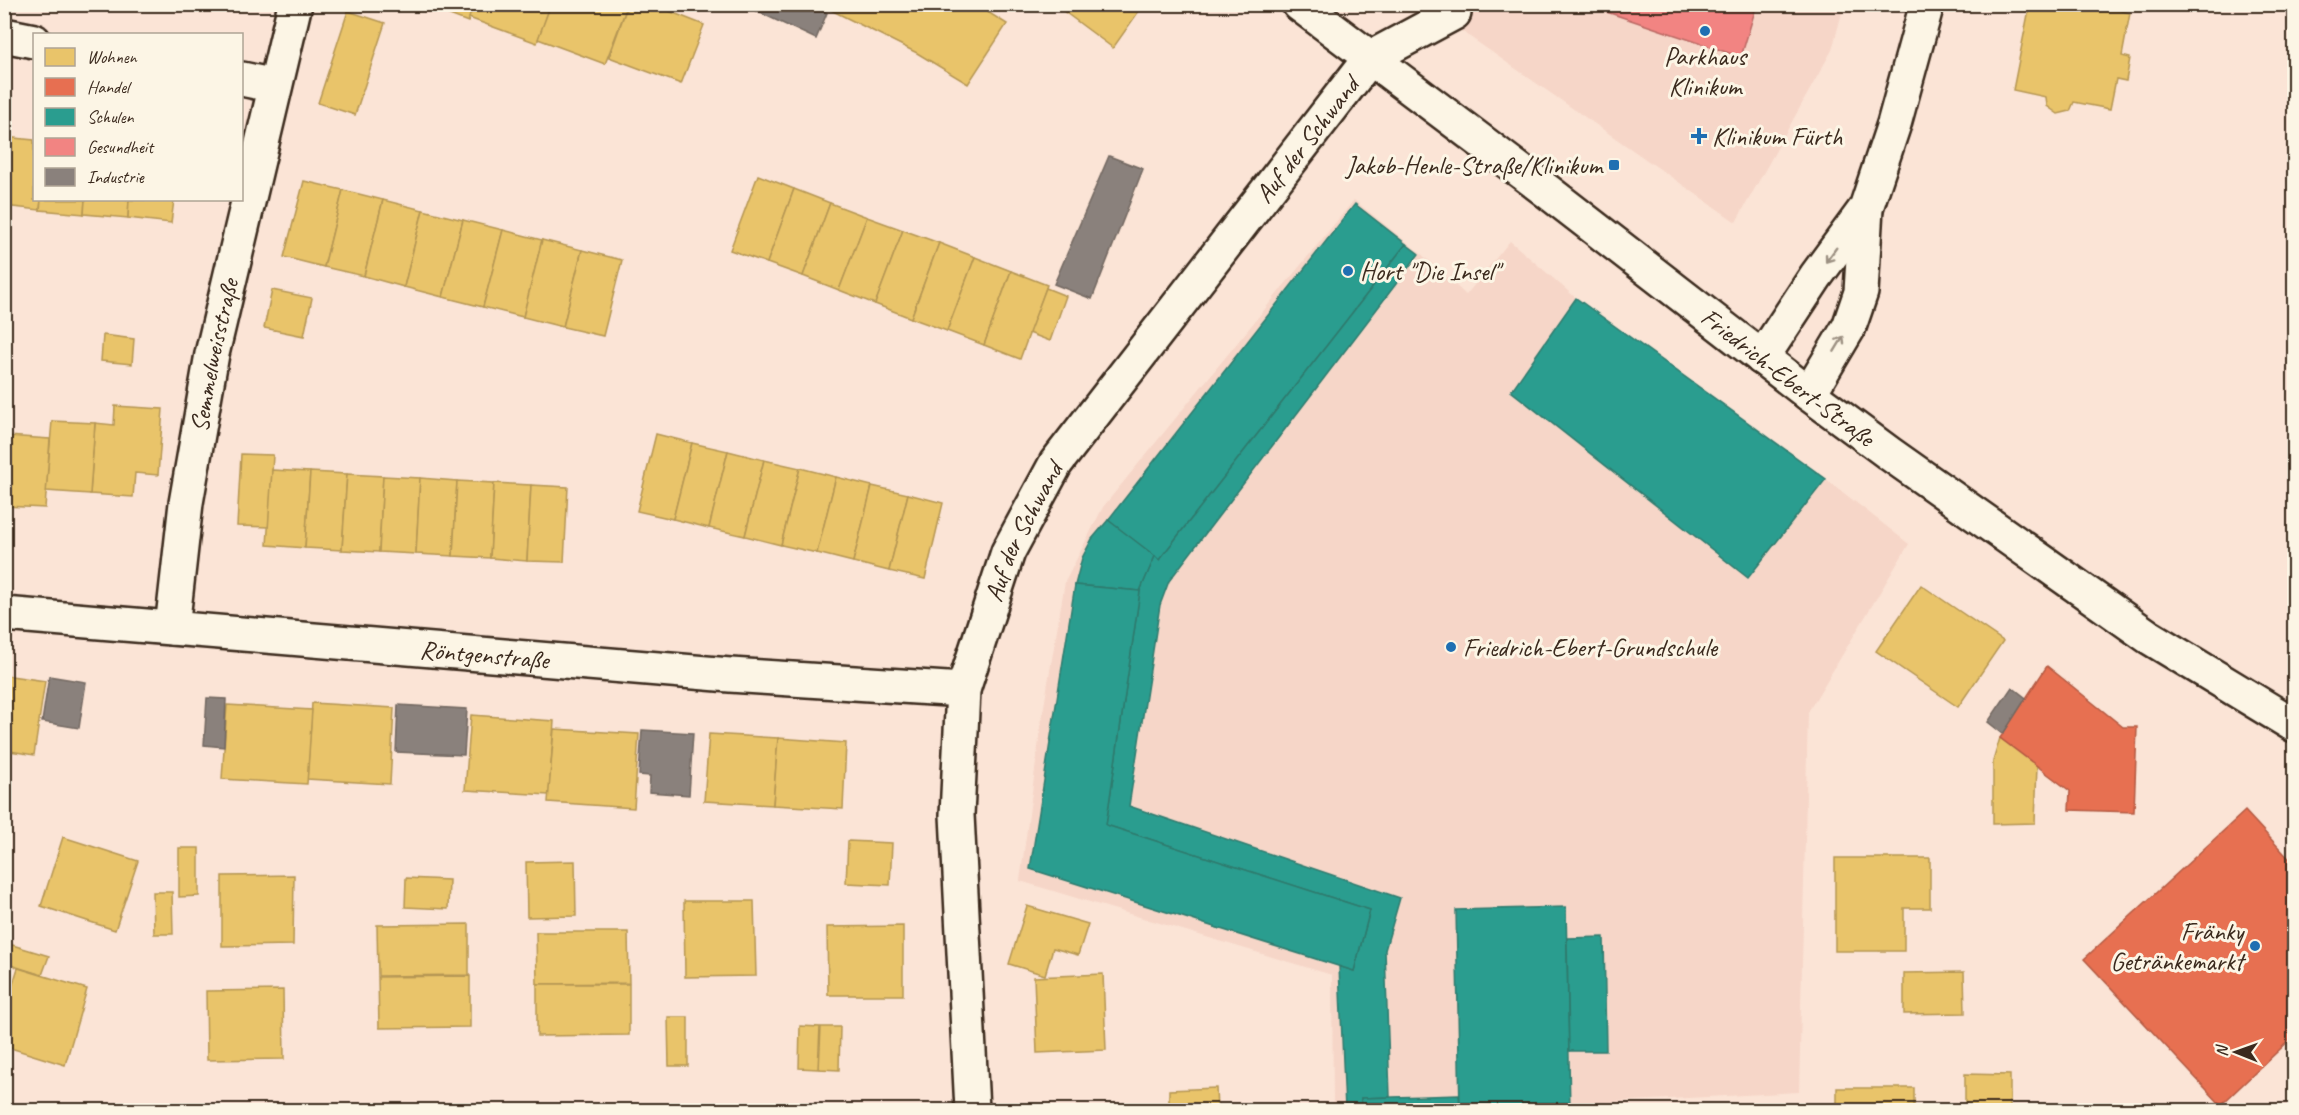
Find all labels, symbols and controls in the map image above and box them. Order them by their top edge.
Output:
marker: Parkhaus Klinikum [1698,24,1712,38]
legend [33,33,243,201]
place label: Parkhaus Klinikum [1664,40,1748,103]
text: Wohnen [87,46,138,68]
street label: Auf der Schwand [1247,67,1368,209]
text: Handel [87,76,132,98]
text: Schulen [87,106,135,128]
place label: Klinikum Fürth [1712,120,1843,153]
marker: Klinikum Fürth [1690,127,1708,145]
text: Gesundheit [87,136,155,158]
place label: Jakob-Henle-Straße/Klinikum [1344,149,1604,182]
marker: Jakob-Henle-Straße/Klinikum [1607,158,1621,172]
text: Industrie [87,166,145,188]
one-way arrow [1825,247,1837,263]
place label: Hort "Die Insel" [1360,255,1504,288]
marker: Hort "Die Insel" [1341,264,1355,278]
street label: Semmelweisstraße [182,273,246,435]
street label: Friedrich-Ebert-Straße [1695,300,1883,455]
one-way arrow [1833,336,1845,353]
street label: Auf der Schwand [976,453,1072,606]
place label: Friedrich-Ebert-Grundschule [1463,631,1719,664]
street label: Röntgenstraße [419,633,552,676]
marker: Friedrich-Ebert-Grundschule [1444,640,1458,654]
place label: Fränky Getränkemarkt [2110,915,2246,978]
marker: Fränky Getränkemarkt [2248,939,2262,953]
north arrow [2206,1022,2266,1082]
text: N [2212,1044,2232,1057]

